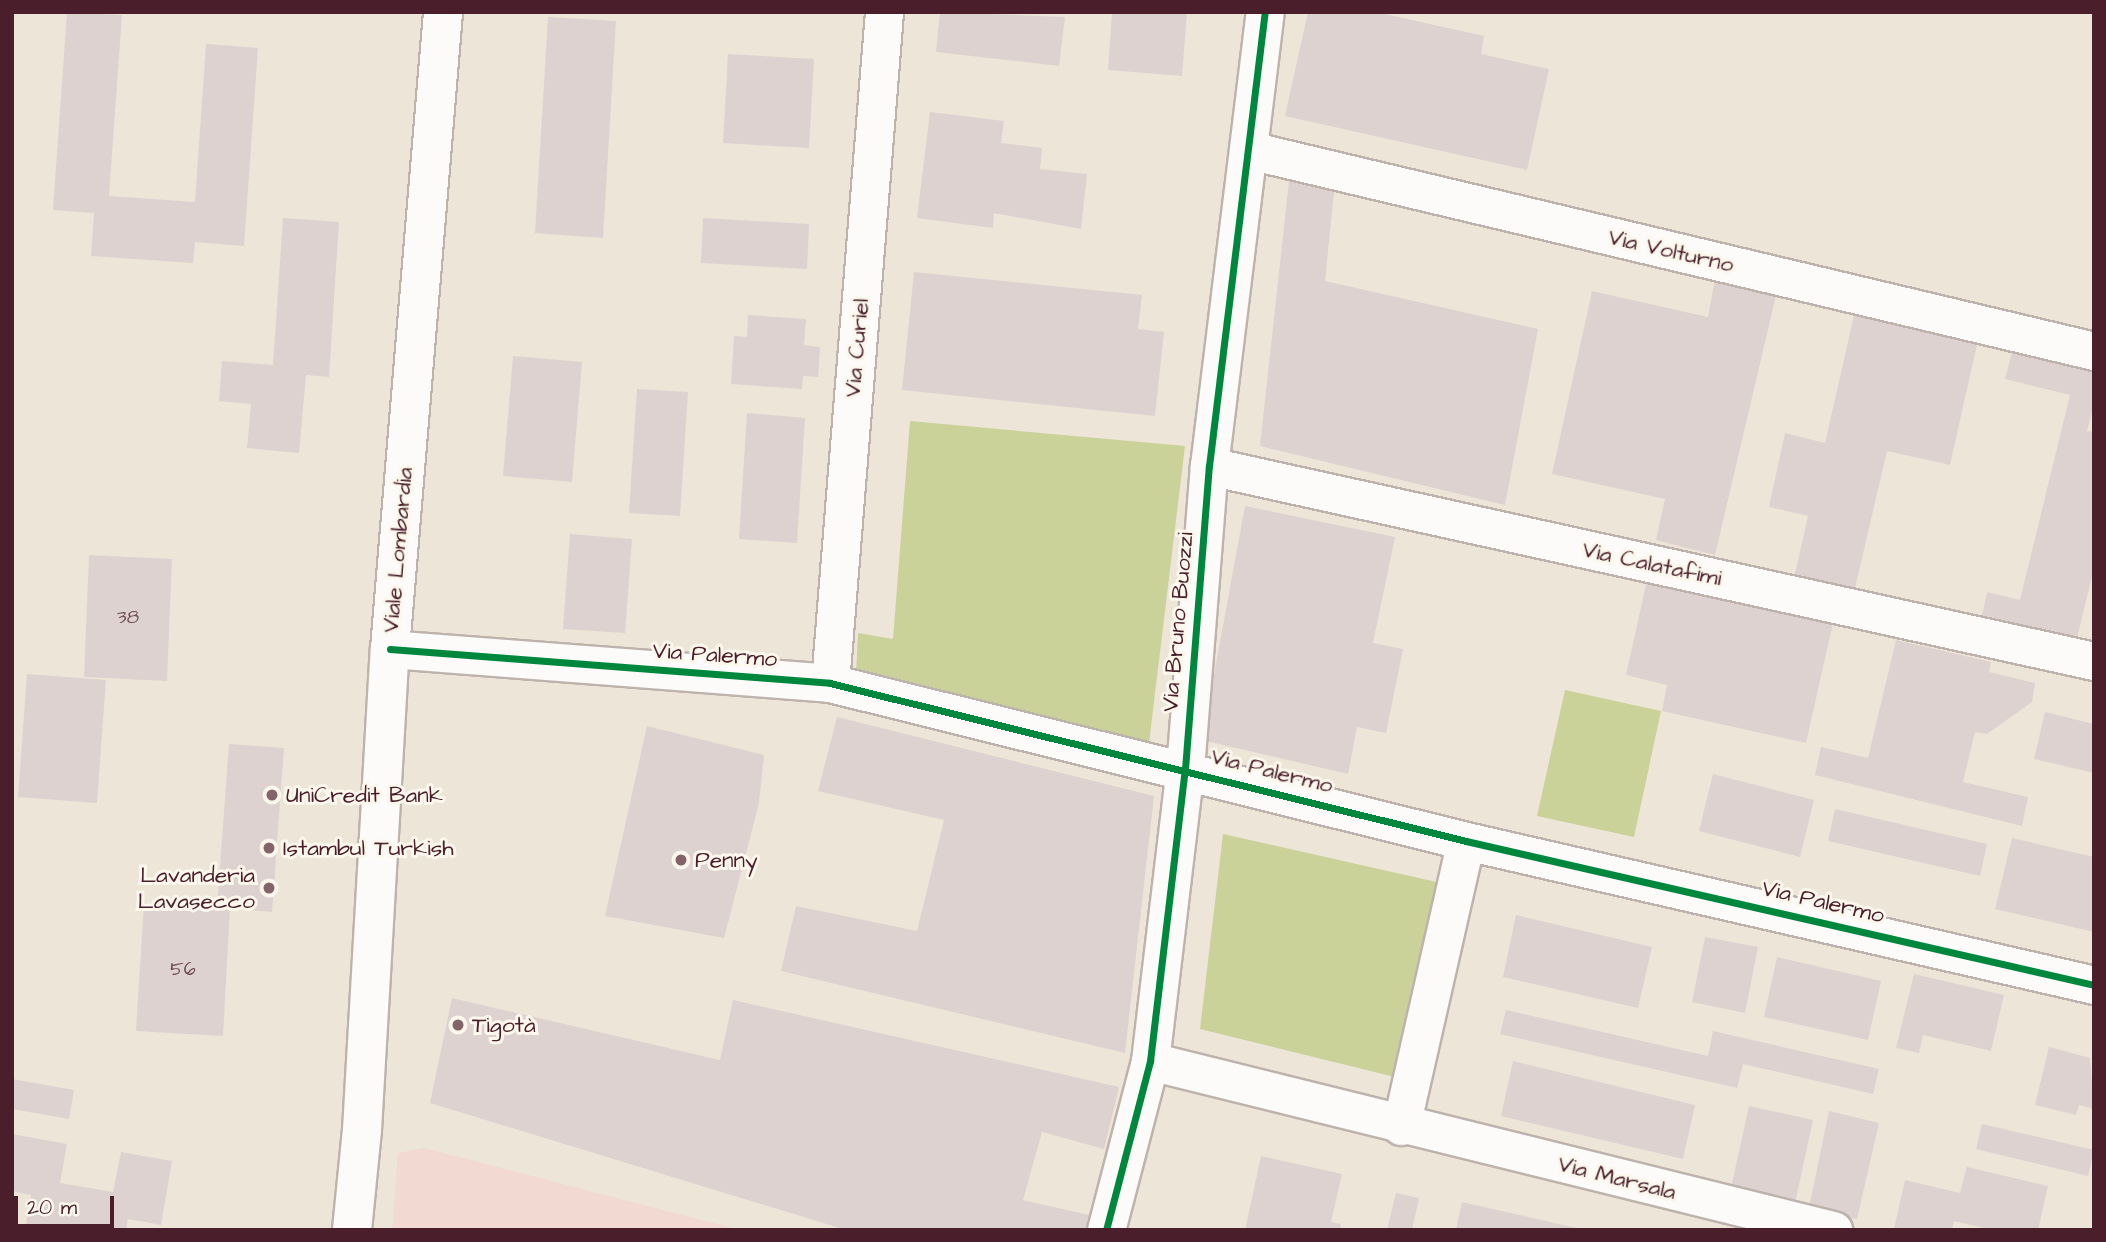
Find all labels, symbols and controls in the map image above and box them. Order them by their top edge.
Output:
street label: Via Volturno [1606,223,1736,279]
street label: Via Curiel [839,297,875,399]
street label: Viale Lombardia [377,466,419,634]
street label: Via Bruno Buozzi [1156,531,1200,713]
street label: Via Calatafimi [1580,536,1724,592]
house number: 38 [117,607,139,629]
street label: Via Palermo [652,637,778,673]
street label: Via Palermo [1208,743,1336,799]
place label: UniCredit Bank [286,781,443,809]
marker: UniCredit Bank [264,787,280,803]
place label: Istambul Turkish [283,834,454,862]
marker: Istambul Turkish [261,840,277,856]
place label: Penny [695,846,758,874]
marker: Penny [673,852,689,868]
place label: Lavanderia Lavasecco [138,861,255,915]
street label: Via Palermo [1759,875,1887,929]
marker: Lavanderia Lavasecco [261,880,277,896]
house number: 56 [170,959,196,981]
place label: Tigotà [472,1011,536,1039]
marker: Tigotà [450,1017,466,1033]
street label: Via Marsala [1555,1150,1679,1206]
scale bar [18,1182,117,1226]
text: 20 m [27,1193,77,1222]

